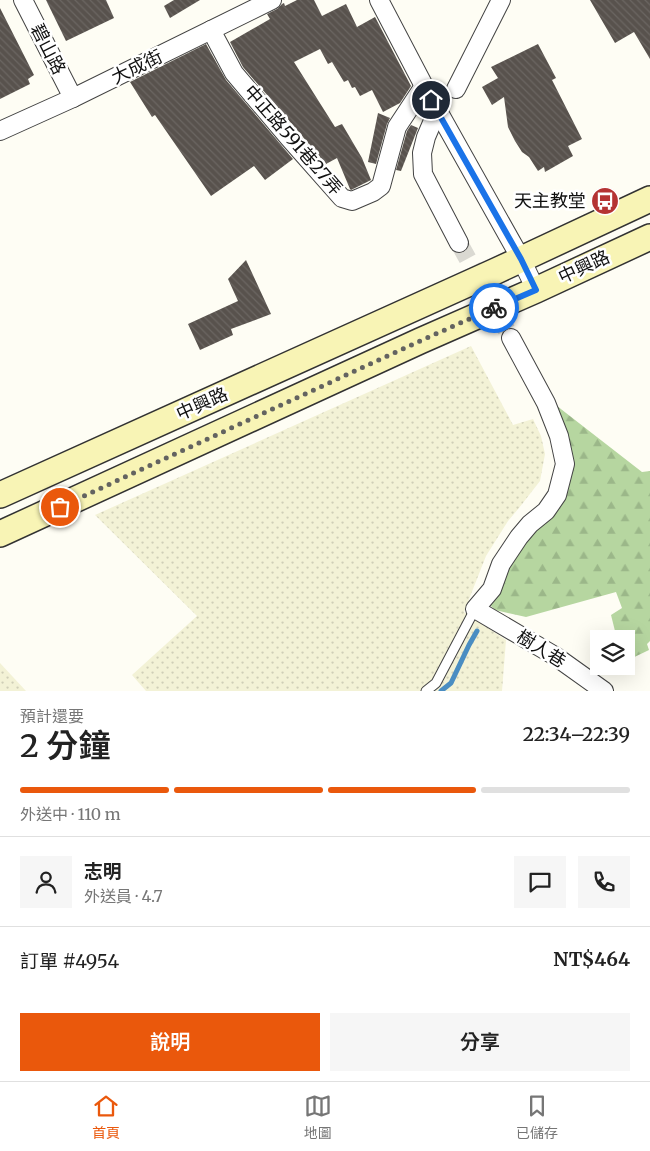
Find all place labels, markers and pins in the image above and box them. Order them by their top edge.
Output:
pin [410,79,452,121]
bus stop icon: 天主教堂 [590,186,620,216]
place label: 天主教堂 [514,189,586,212]
pin [39,486,81,528]

